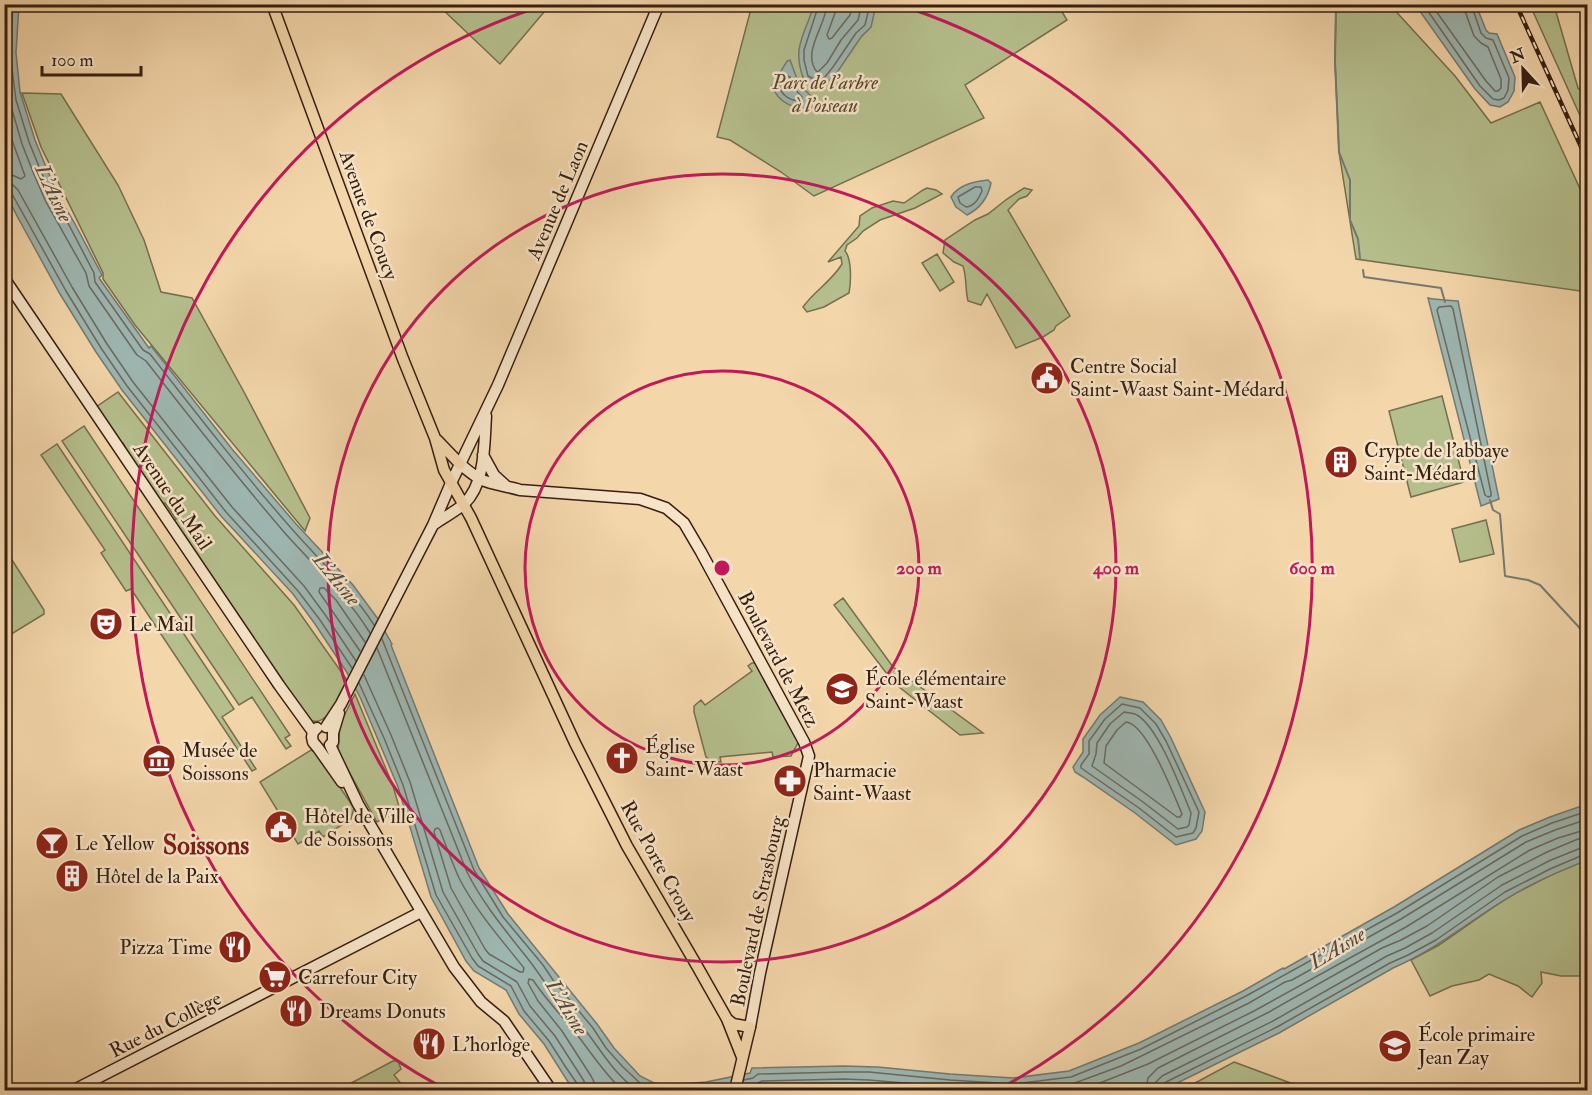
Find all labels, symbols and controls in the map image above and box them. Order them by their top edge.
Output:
scale bar [42,39,141,77]
north arrow [1493,39,1553,99]
text: N [1506,44,1529,68]
text: 100 m [51,49,94,72]
park label: Parc de l'arbre à l'oiseau [771,70,878,118]
street label: Avenue de Laon [521,137,594,265]
street label: Avenue de Coucy [333,146,404,284]
water label: L'Aisne [28,159,79,228]
place label: Centre Social Saint-Waast Saint-Médard [1070,354,1285,402]
public building icon: Centre Social Saint-Waast Saint-Médard [1029,360,1065,396]
street label: Avenue du Mail [127,437,218,555]
place label: Crypte de l'abbaye Saint-Médard [1364,438,1509,486]
building icon: Crypte de l'abbaye Saint-Médard [1323,444,1359,480]
water label: L'Aisne [306,546,367,612]
text: 200 m [896,557,943,580]
text: 400 m [1092,557,1140,580]
text: 600 m [1289,557,1336,580]
centre of rings [712,558,732,578]
street label: Boulevard de Metz [732,587,825,732]
theatre icon: Le Mail [88,606,124,642]
place label: Le Mail [129,612,194,637]
place label: École élémentaire Saint-Waast [865,665,1006,714]
school or university icon: École élémentaire Saint-Waast [824,671,860,707]
place label: Église Saint-Waast [645,733,744,782]
place label: Musée de Soissons [182,738,257,786]
church icon: Église Saint-Waast [604,740,640,776]
museum icon: Musée de Soissons [141,743,177,779]
place label: Pharmacie Saint-Waast [813,758,912,806]
pharmacy icon: Pharmacie Saint-Waast [772,763,808,799]
street label: Rue Porte Crouy [615,796,703,927]
place label: Hôtel de Ville de Soissons [304,804,414,852]
public building icon: Hôtel de Ville de Soissons [263,809,299,845]
street label: Boulevard de Strasbourg [725,812,790,1009]
bar icon: Le Yellow [34,825,70,861]
district label: Soissons [163,830,249,862]
place label: Le Yellow [75,831,155,856]
building icon: Hôtel de la Paix [54,858,90,894]
place label: Hôtel de la Paix [95,864,219,889]
water label: L'Aisne [1303,921,1371,976]
restaurant icon: Pizza Time [217,929,253,965]
place label: Pizza Time [120,935,212,960]
supermarket icon: Carrefour City [257,959,293,995]
place label: Carrefour City [298,965,418,990]
water label: L'Aisne [539,973,594,1041]
street label: Rue du Collège [105,986,225,1063]
restaurant icon: Dreams Donuts [278,993,314,1029]
place label: Dreams Donuts [319,999,446,1024]
place label: École primaire Jean Zay [1417,1021,1535,1070]
restaurant icon: L'horloge [411,1026,447,1062]
school or university icon: École primaire Jean Zay [1377,1028,1413,1064]
place label: L'horloge [452,1032,530,1057]

